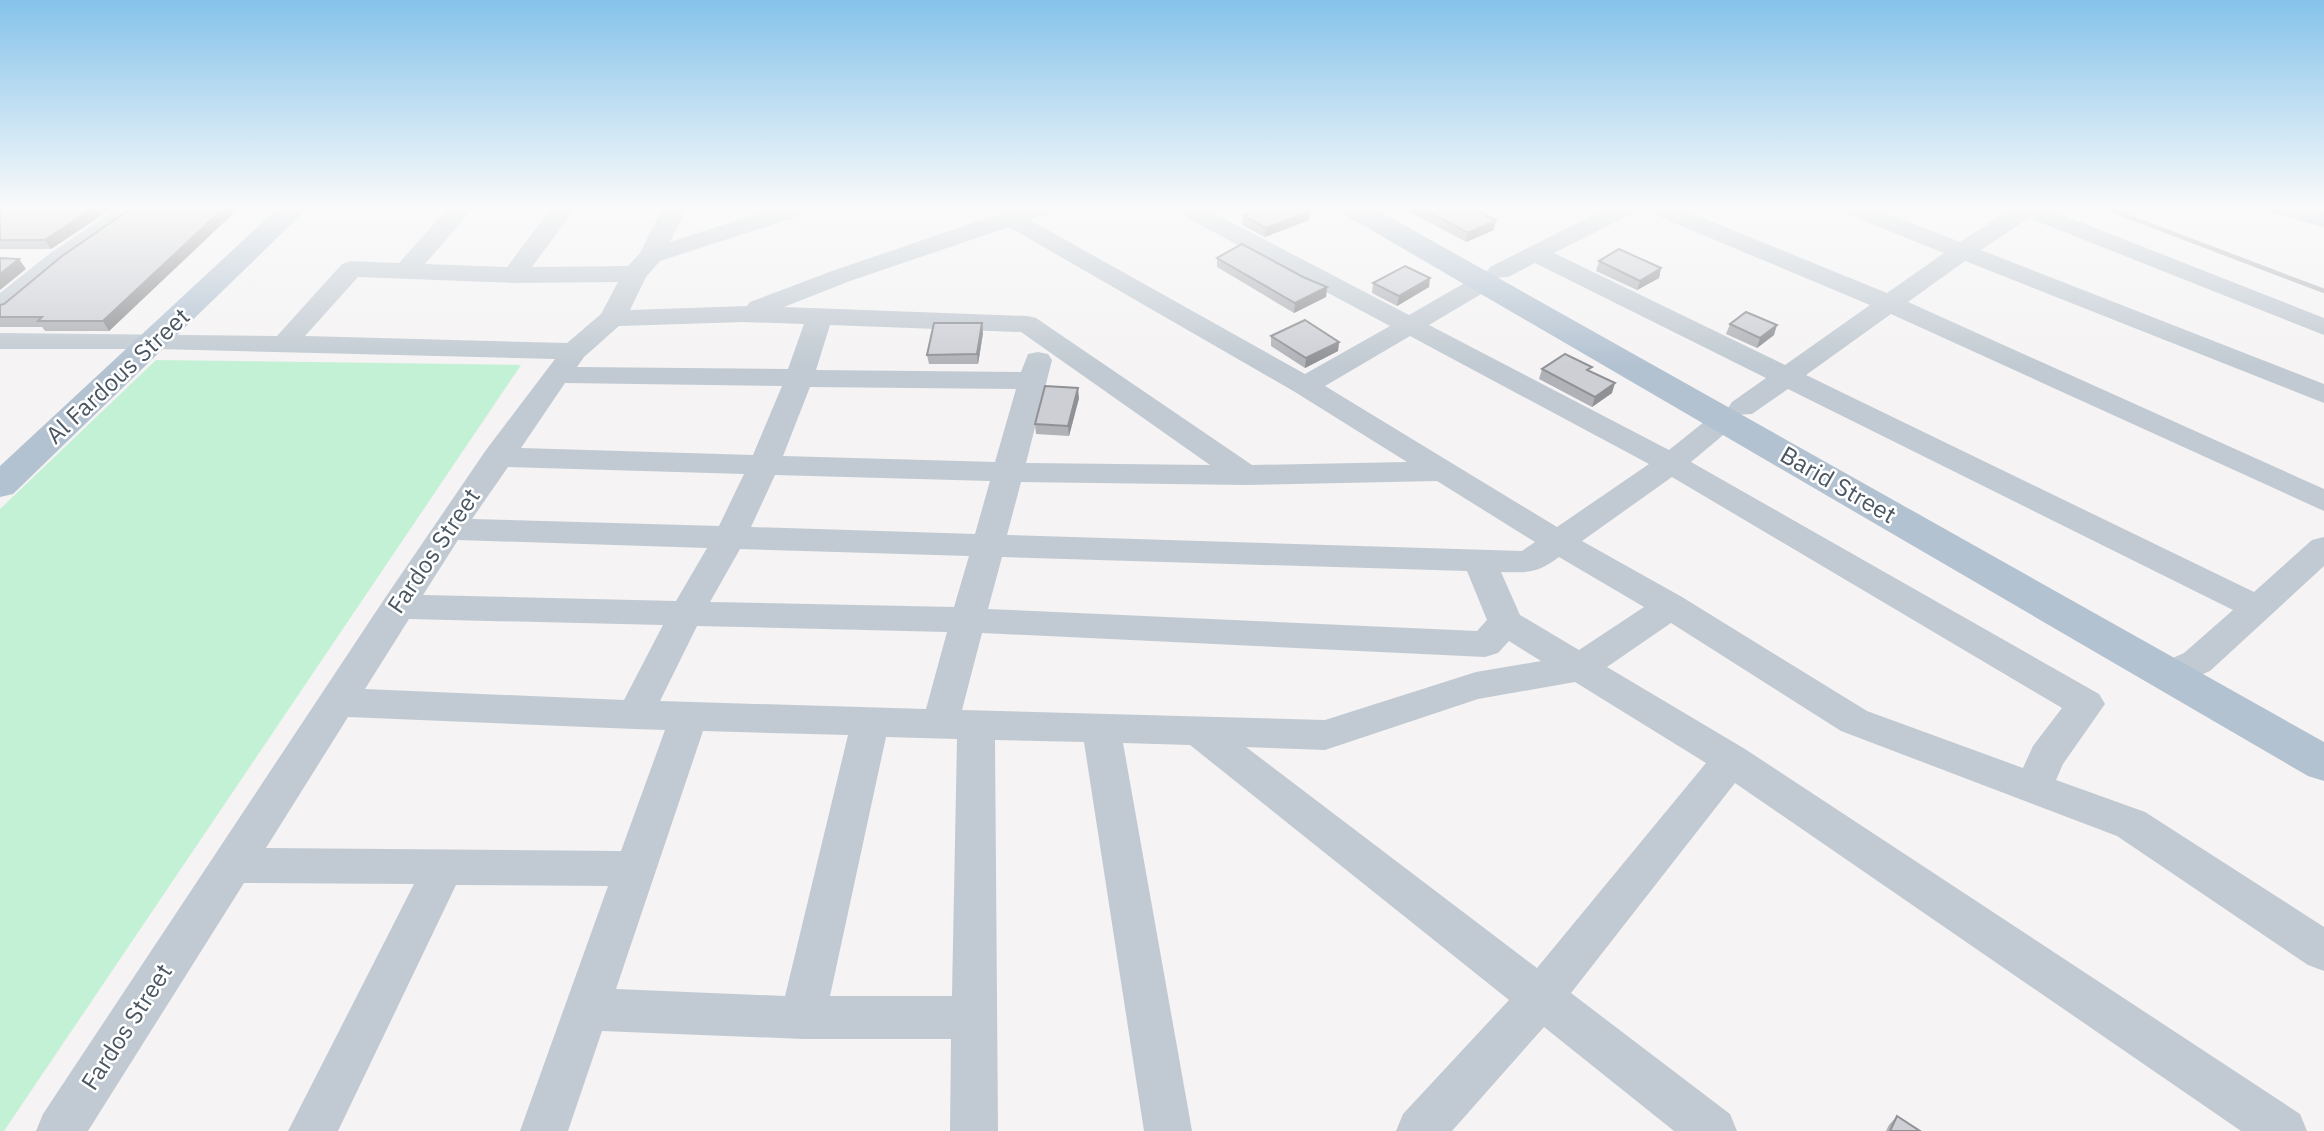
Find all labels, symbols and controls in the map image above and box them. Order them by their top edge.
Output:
street label: Al Fardous Street [39,300,196,450]
street label: Barid Street [1775,438,1902,530]
street label: Fardos Street [380,482,487,619]
street label: Fardos Street [73,957,179,1096]

